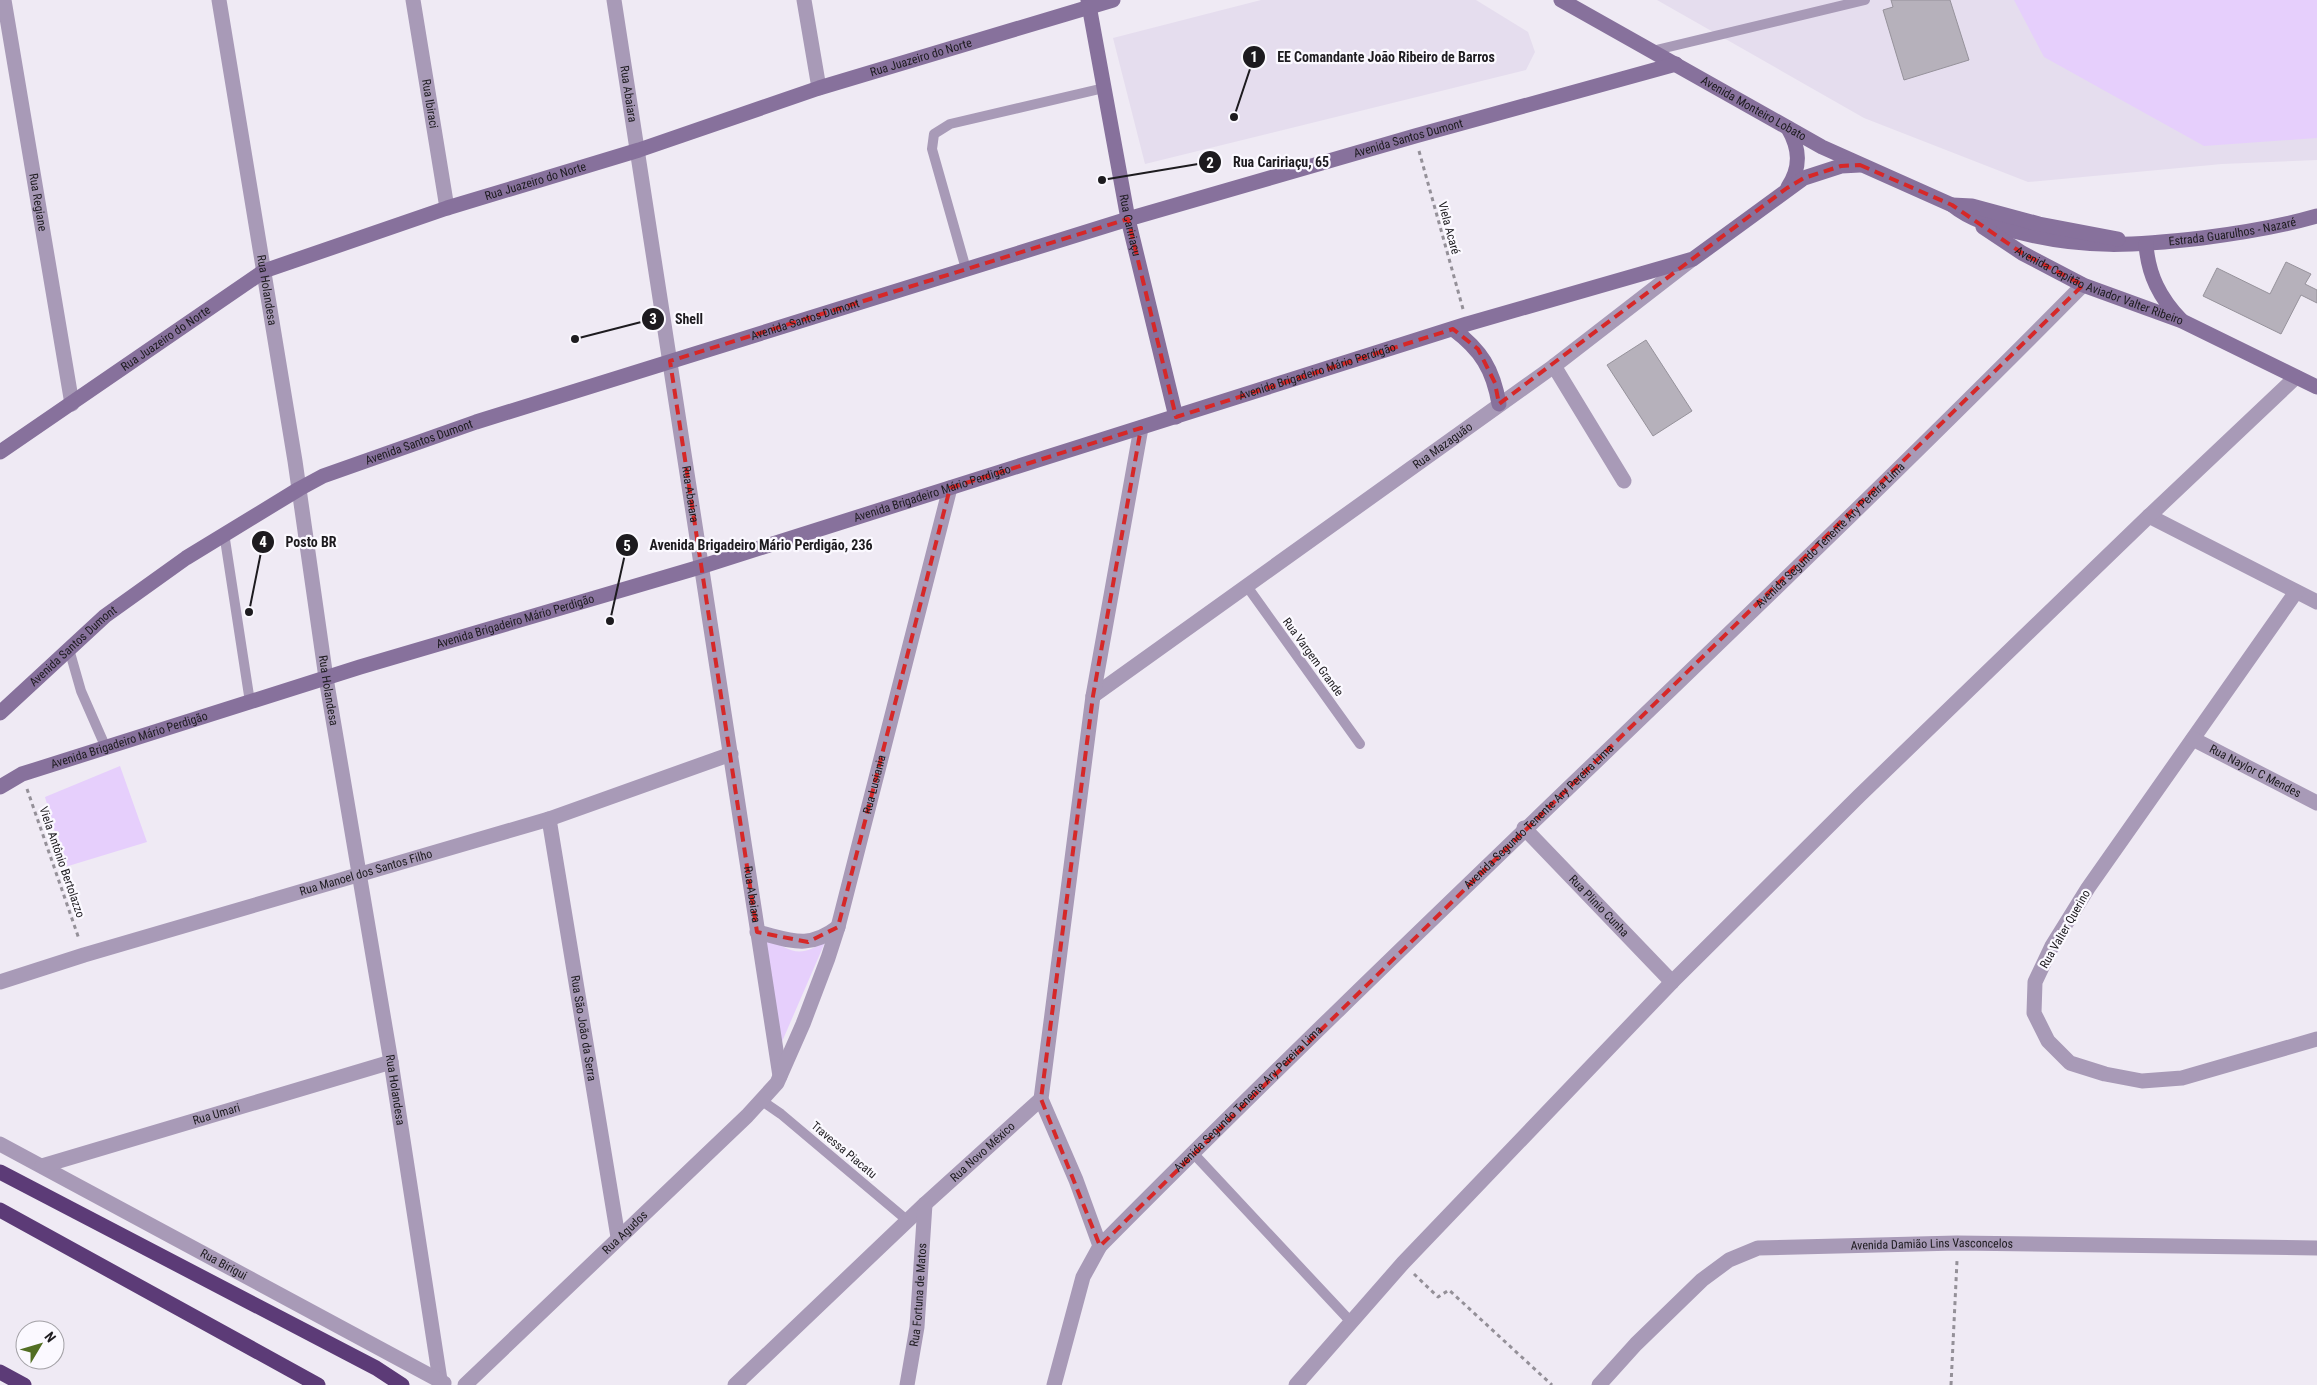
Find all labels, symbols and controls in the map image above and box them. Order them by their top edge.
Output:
street label: Rua Juazeiro do Norte [868,36,974,79]
callout: EE Comandante João Ribeiro de Barros [1242,43,1505,72]
text: 1 [1250,48,1258,66]
text: EE Comandante João Ribeiro de Barros [1277,49,1495,65]
street label: Rua Abaiara [617,65,640,123]
street label: Avenida Monteiro Lobato [1699,73,1809,144]
street label: Rua Ibiraci [419,78,441,129]
street label: Avenida Santos Dumont [1352,116,1465,160]
callout: Rua Caririaçu, 65 [1198,148,1339,177]
text: 2 [1206,154,1214,172]
text: Rua Caririaçu, 65 [1233,154,1329,170]
street label: Rua Juazeiro do Norte [483,159,588,203]
street label: Rua Regiane [26,172,50,233]
street label: Rua Caririaçu [1117,193,1144,258]
street label: Viela Acaré [1435,200,1463,256]
street label: Estrada Guarulhos - Nazaré [2168,215,2298,249]
street label: Avenida Capitão Aviador Valter Ribeiro [2012,243,2185,328]
street label: Rua Holandesa [254,254,280,327]
street label: Avenida Santos Dumont [749,296,861,343]
street label: Rua Juazeiro do Norte [118,303,213,374]
callout: Shell [640,305,713,334]
text: 3 [649,310,657,328]
text: Shell [675,311,703,327]
street label: Avenida Brigadeiro Mário Perdigão [1237,340,1398,403]
street label: Avenida Santos Dumont [363,417,475,468]
street label: Rua Mazaguão [1410,420,1475,472]
street label: Avenida Segundo Tenente Ary Pereira Lima [1753,459,1908,611]
street label: Avenida Brigadeiro Mário Perdigão [852,462,1012,525]
street label: Rua Abaiara [679,465,702,524]
callout: Posto BR [250,527,346,556]
callout: Avenida Brigadeiro Mário Perdigão, 236 [614,531,883,560]
text: 4 [259,533,267,551]
text: Posto BR [285,534,337,550]
text: 5 [623,537,631,555]
text: Avenida Brigadeiro Mário Perdigão, 236 [649,537,873,553]
street label: Avenida Brigadeiro Mário Perdigão [435,591,596,651]
street label: Avenida Santos Dumont [26,603,120,689]
street label: Rua Vargem Grande [1280,615,1346,699]
street label: Rua Holandesa [316,654,341,727]
street label: Avenida Brigadeiro Mário Perdigão [49,709,209,771]
street label: Avenida Segundo Tenente Ary Pereira Lima [1461,741,1617,892]
street label: Rua Naylor C Mendes [2207,742,2303,801]
street label: Rua Lusiania [860,753,889,815]
street label: Viela Antônio Bertolazzo [36,805,88,919]
street label: Rua Manoel dos Santos Filho [298,847,434,899]
street label: Rua Abaiara [741,865,763,924]
street label: Rua Plinio Cunha [1566,872,1632,940]
street label: Rua Valter Querino [2037,887,2093,971]
street label: Rua São João da Serra [568,974,599,1082]
street label: Avenida Segundo Tenente Ary Pereira Lima [1171,1023,1325,1175]
street label: Rua Holandesa [383,1053,408,1126]
street label: Rua Umari [191,1100,242,1128]
street label: Travessa Piacatu [809,1119,880,1181]
street label: Rua Novo México [947,1119,1018,1185]
street label: Rua Agudos [600,1208,650,1257]
street label: Avenida Damião Lins Vasconcelos [1850,1236,2013,1253]
street label: Rua Fortuna de Matos [907,1242,929,1348]
street label: Rua Birigui [198,1246,249,1283]
north arrow [15,1320,65,1370]
text: N [41,1329,59,1345]

